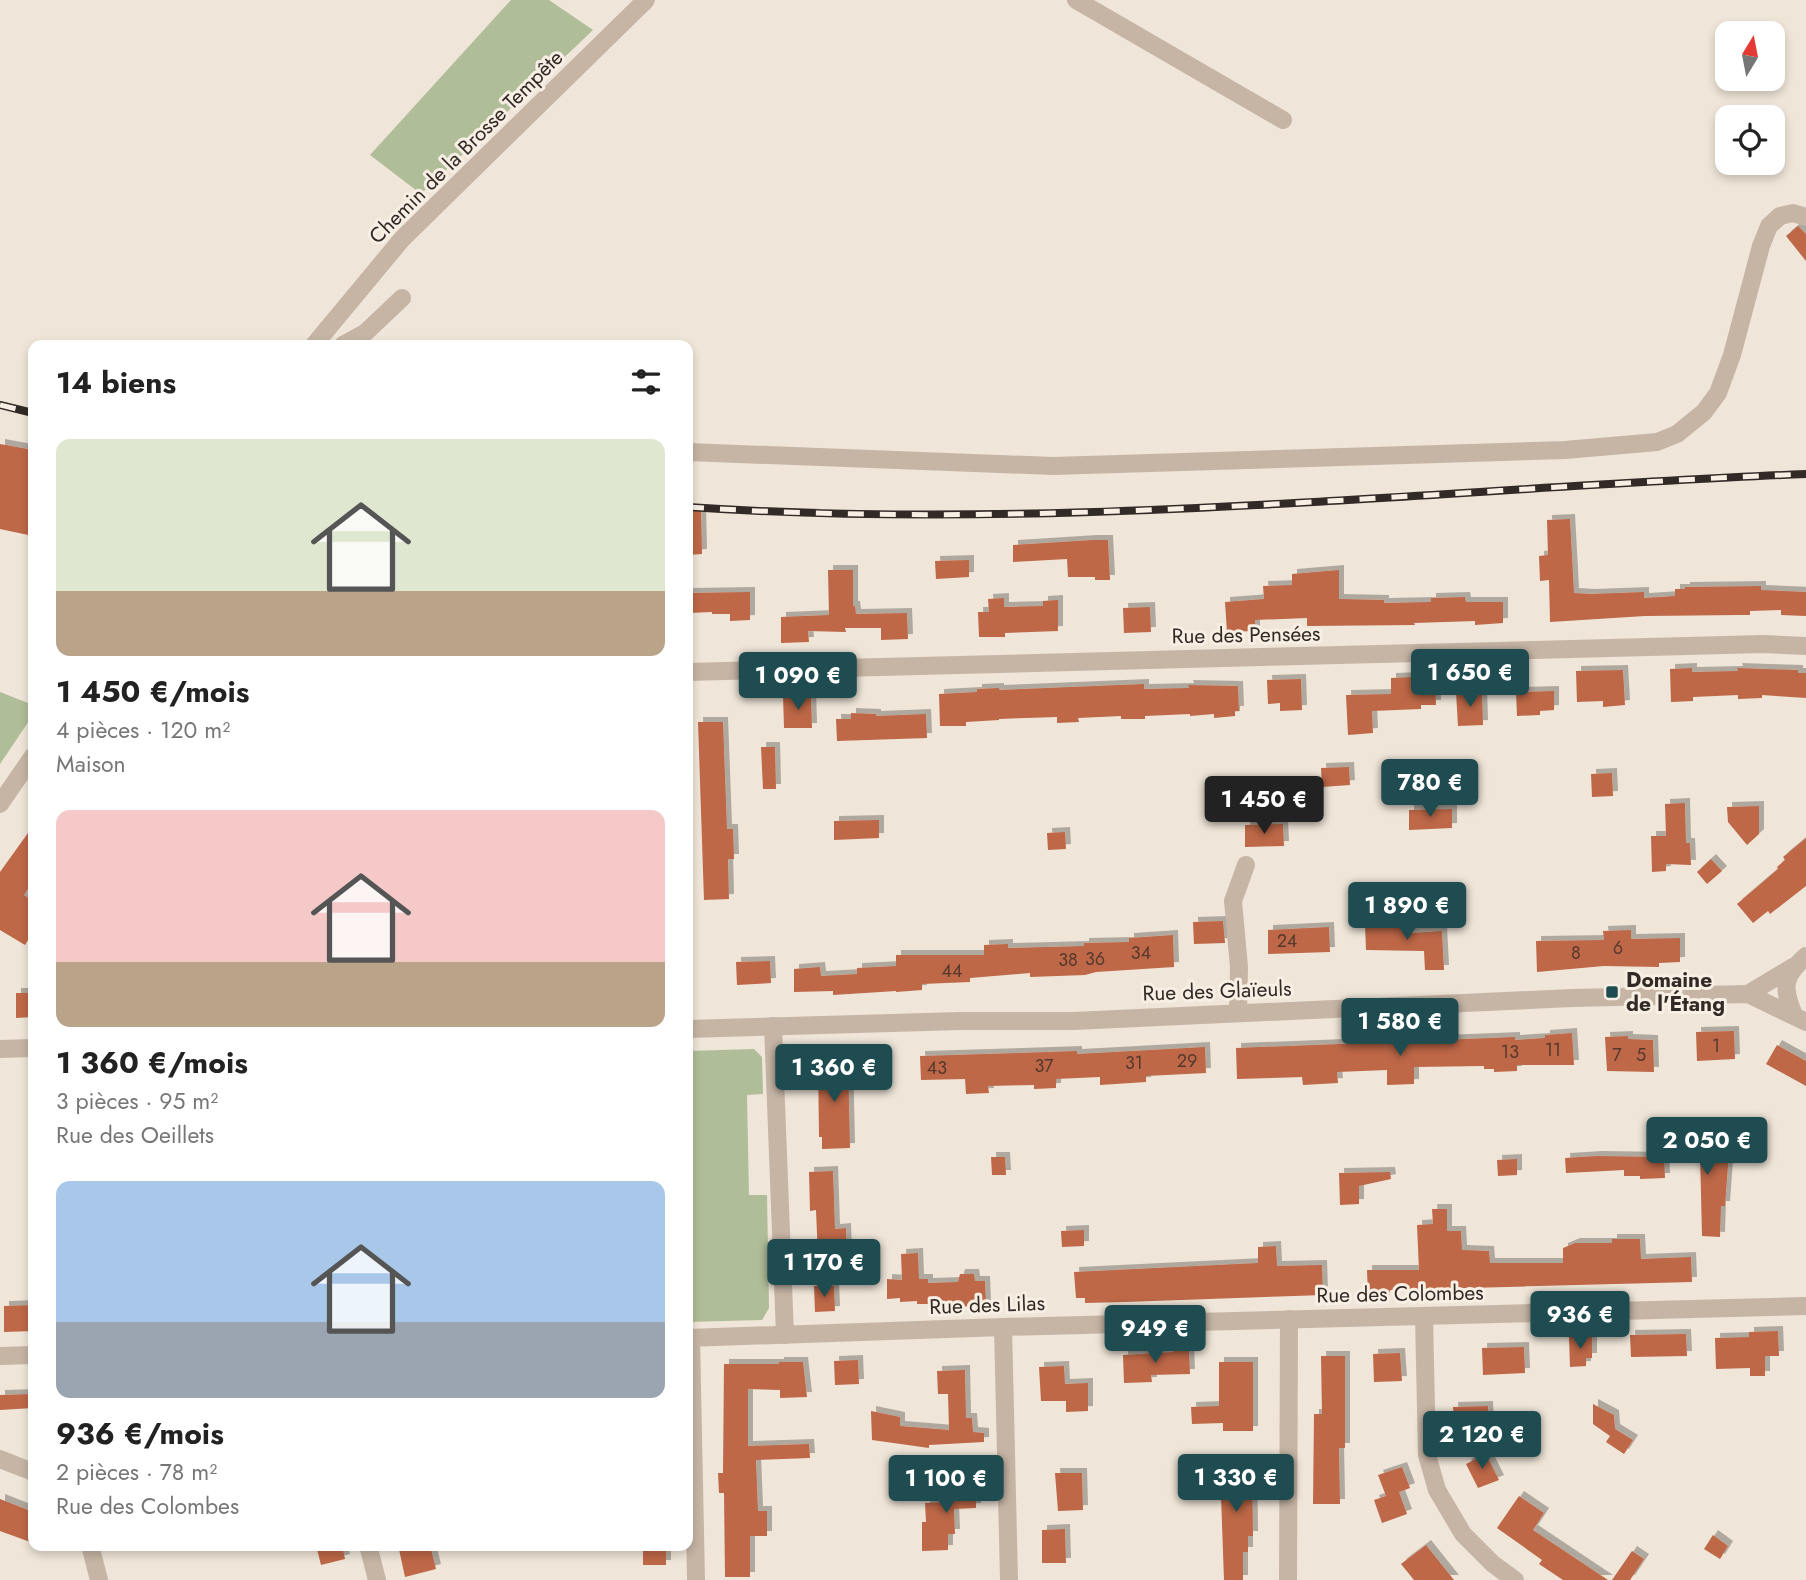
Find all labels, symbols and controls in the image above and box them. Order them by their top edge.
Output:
north arrow [1715,21,1785,91]
map controls [1715,21,1785,175]
street label: Chemin de la Brosse Tempête [362,43,570,251]
button: locate [1715,105,1785,175]
text: 14 biens [56,361,176,404]
icon: filters [627,363,665,401]
icon: home [298,484,424,610]
street label: Rue des Pensées [1171,619,1321,651]
pin: 1 650 € [1405,650,1535,709]
pin: 1 090 € [733,652,863,712]
text: 1 650 € [1427,655,1513,689]
text: 1 090 € [755,658,841,692]
text: 1 450 €/mois [56,670,249,713]
text: 4 pièces · 120 m² [56,713,230,747]
text: Maison [56,747,126,781]
pin: 780 € [1381,760,1479,819]
text: 780 € [1397,765,1463,799]
pin: 1 450 € [1199,776,1329,836]
text: 1 450 € [1221,782,1307,816]
icon: home [298,855,424,981]
pin: 1 890 € [1342,883,1472,942]
text: 1 890 € [1364,888,1450,922]
house number: 24 [1277,928,1297,954]
house number: 6 [1613,935,1623,961]
house number: 34 [1131,940,1151,966]
house number: 8 [1571,940,1581,966]
house number: 36 [1085,946,1105,972]
house number: 38 [1058,947,1078,973]
house number: 44 [942,958,963,984]
place label: Domaine de l'Étang [1626,965,1725,1019]
street label: Rue des Glaïeuls [1142,973,1292,1009]
marker: Domaine de l'Étang [1604,984,1620,1000]
pin: 1 580 € [1335,998,1465,1058]
text: 1 580 € [1357,1004,1443,1038]
house number: 1 [1712,1033,1720,1059]
house number: 11 [1545,1037,1561,1063]
house number: 13 [1501,1039,1519,1065]
text: 1 360 €/mois [56,1041,248,1084]
house number: 7 [1612,1042,1622,1068]
house number: 5 [1636,1042,1646,1068]
pin: 1 360 € [769,1044,899,1104]
house number: 29 [1177,1048,1197,1074]
text: 1 360 € [791,1050,877,1084]
house number: 31 [1125,1050,1143,1076]
house number: 37 [1034,1053,1054,1079]
house number: 43 [927,1055,947,1081]
text: 3 pièces · 95 m² [56,1084,218,1118]
text: Rue des Oeillets [56,1118,214,1152]
pin: 2 050 € [1642,1118,1772,1177]
text: 2 050 € [1662,1123,1752,1157]
icon: home [298,1226,424,1352]
pin: 1 170 € [759,1240,889,1299]
text: 1 170 € [783,1245,865,1279]
street label: Rue des Colombes [1316,1278,1484,1310]
street label: Rue des Lilas [929,1288,1045,1322]
pin: 936 € [1531,1292,1629,1351]
text: 936 € [1546,1297,1614,1331]
pin: 949 € [1106,1306,1204,1365]
text: 949 € [1121,1311,1189,1345]
text: 936 €/mois [56,1412,224,1455]
pin: 2 120 € [1417,1412,1547,1471]
text: 2 120 € [1439,1417,1525,1451]
pin: 1 330 € [1171,1454,1301,1514]
text: 2 pièces · 78 m² [56,1455,217,1489]
pin: 1 100 € [881,1456,1011,1515]
text: 1 330 € [1194,1460,1278,1494]
text: 1 100 € [905,1461,987,1495]
text: Rue des Colombes [56,1489,239,1523]

